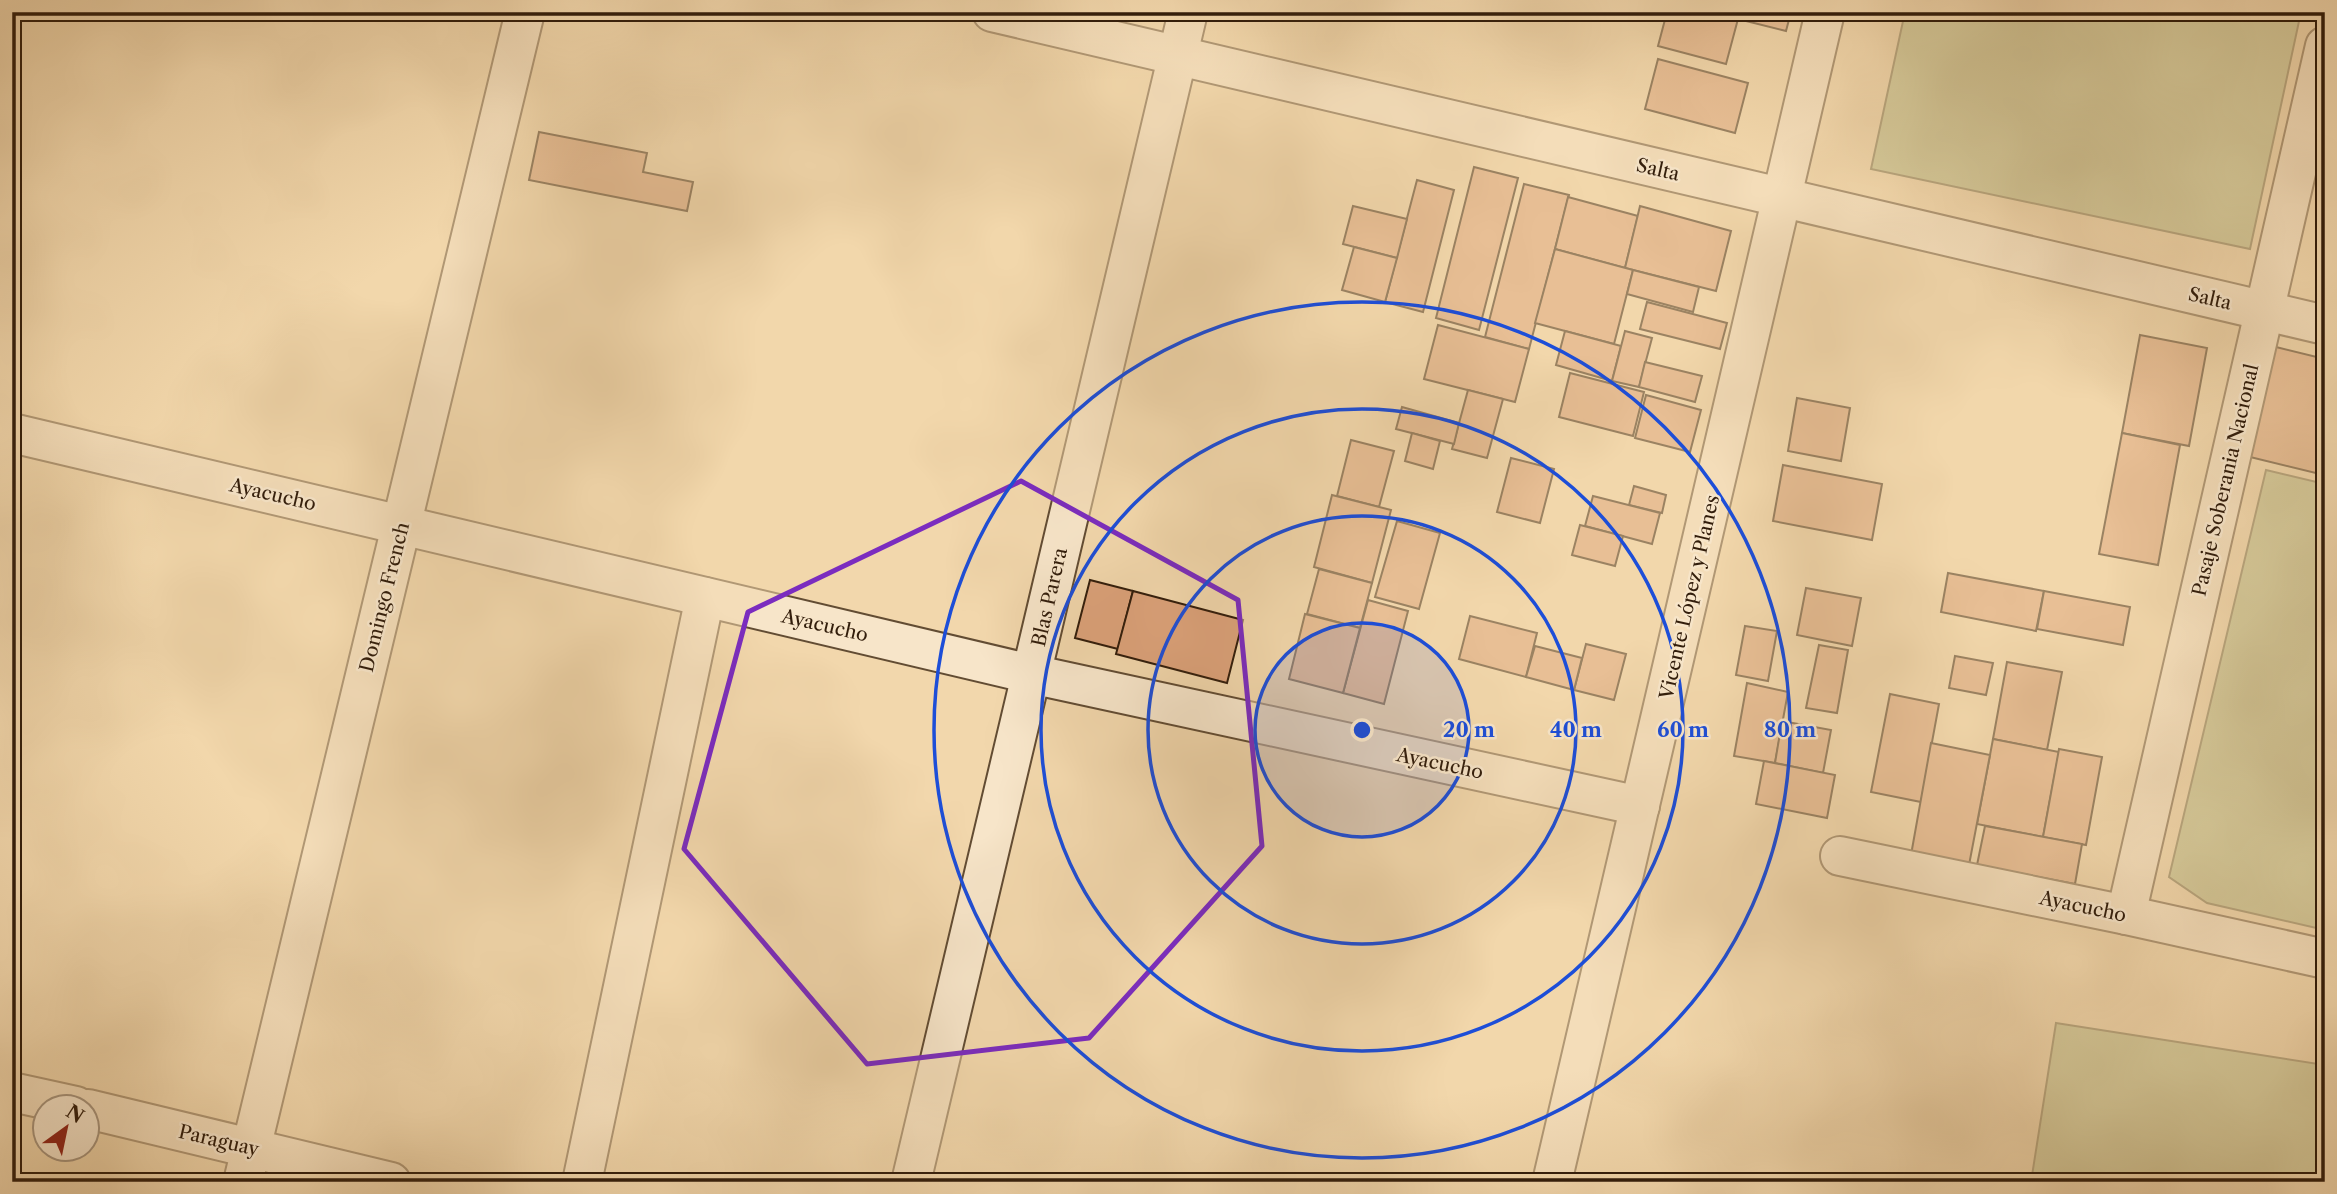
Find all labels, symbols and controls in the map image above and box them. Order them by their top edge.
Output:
street label: Salta [1634,153,1682,186]
street label: Salta [2186,282,2234,315]
street label: Pasaje Soberania Nacional [2188,361,2263,598]
street label: Ayacucho [226,473,318,516]
street label: Vicente López y Planes [1655,493,1724,703]
street label: Domingo French [355,520,414,674]
street label: Blas Parera [1027,545,1072,649]
street label: Ayacucho [778,604,870,647]
text: 20 m [1443,717,1495,742]
text: 40 m [1550,717,1602,742]
text: 60 m [1657,717,1709,742]
text: 80 m [1764,717,1816,742]
centre of rings [1350,718,1374,742]
street label: Ayacucho [1393,743,1485,784]
street label: Ayacucho [2036,886,2128,927]
north arrow [32,1092,102,1162]
text: N [62,1100,88,1128]
street label: Paraguay [176,1120,262,1161]

